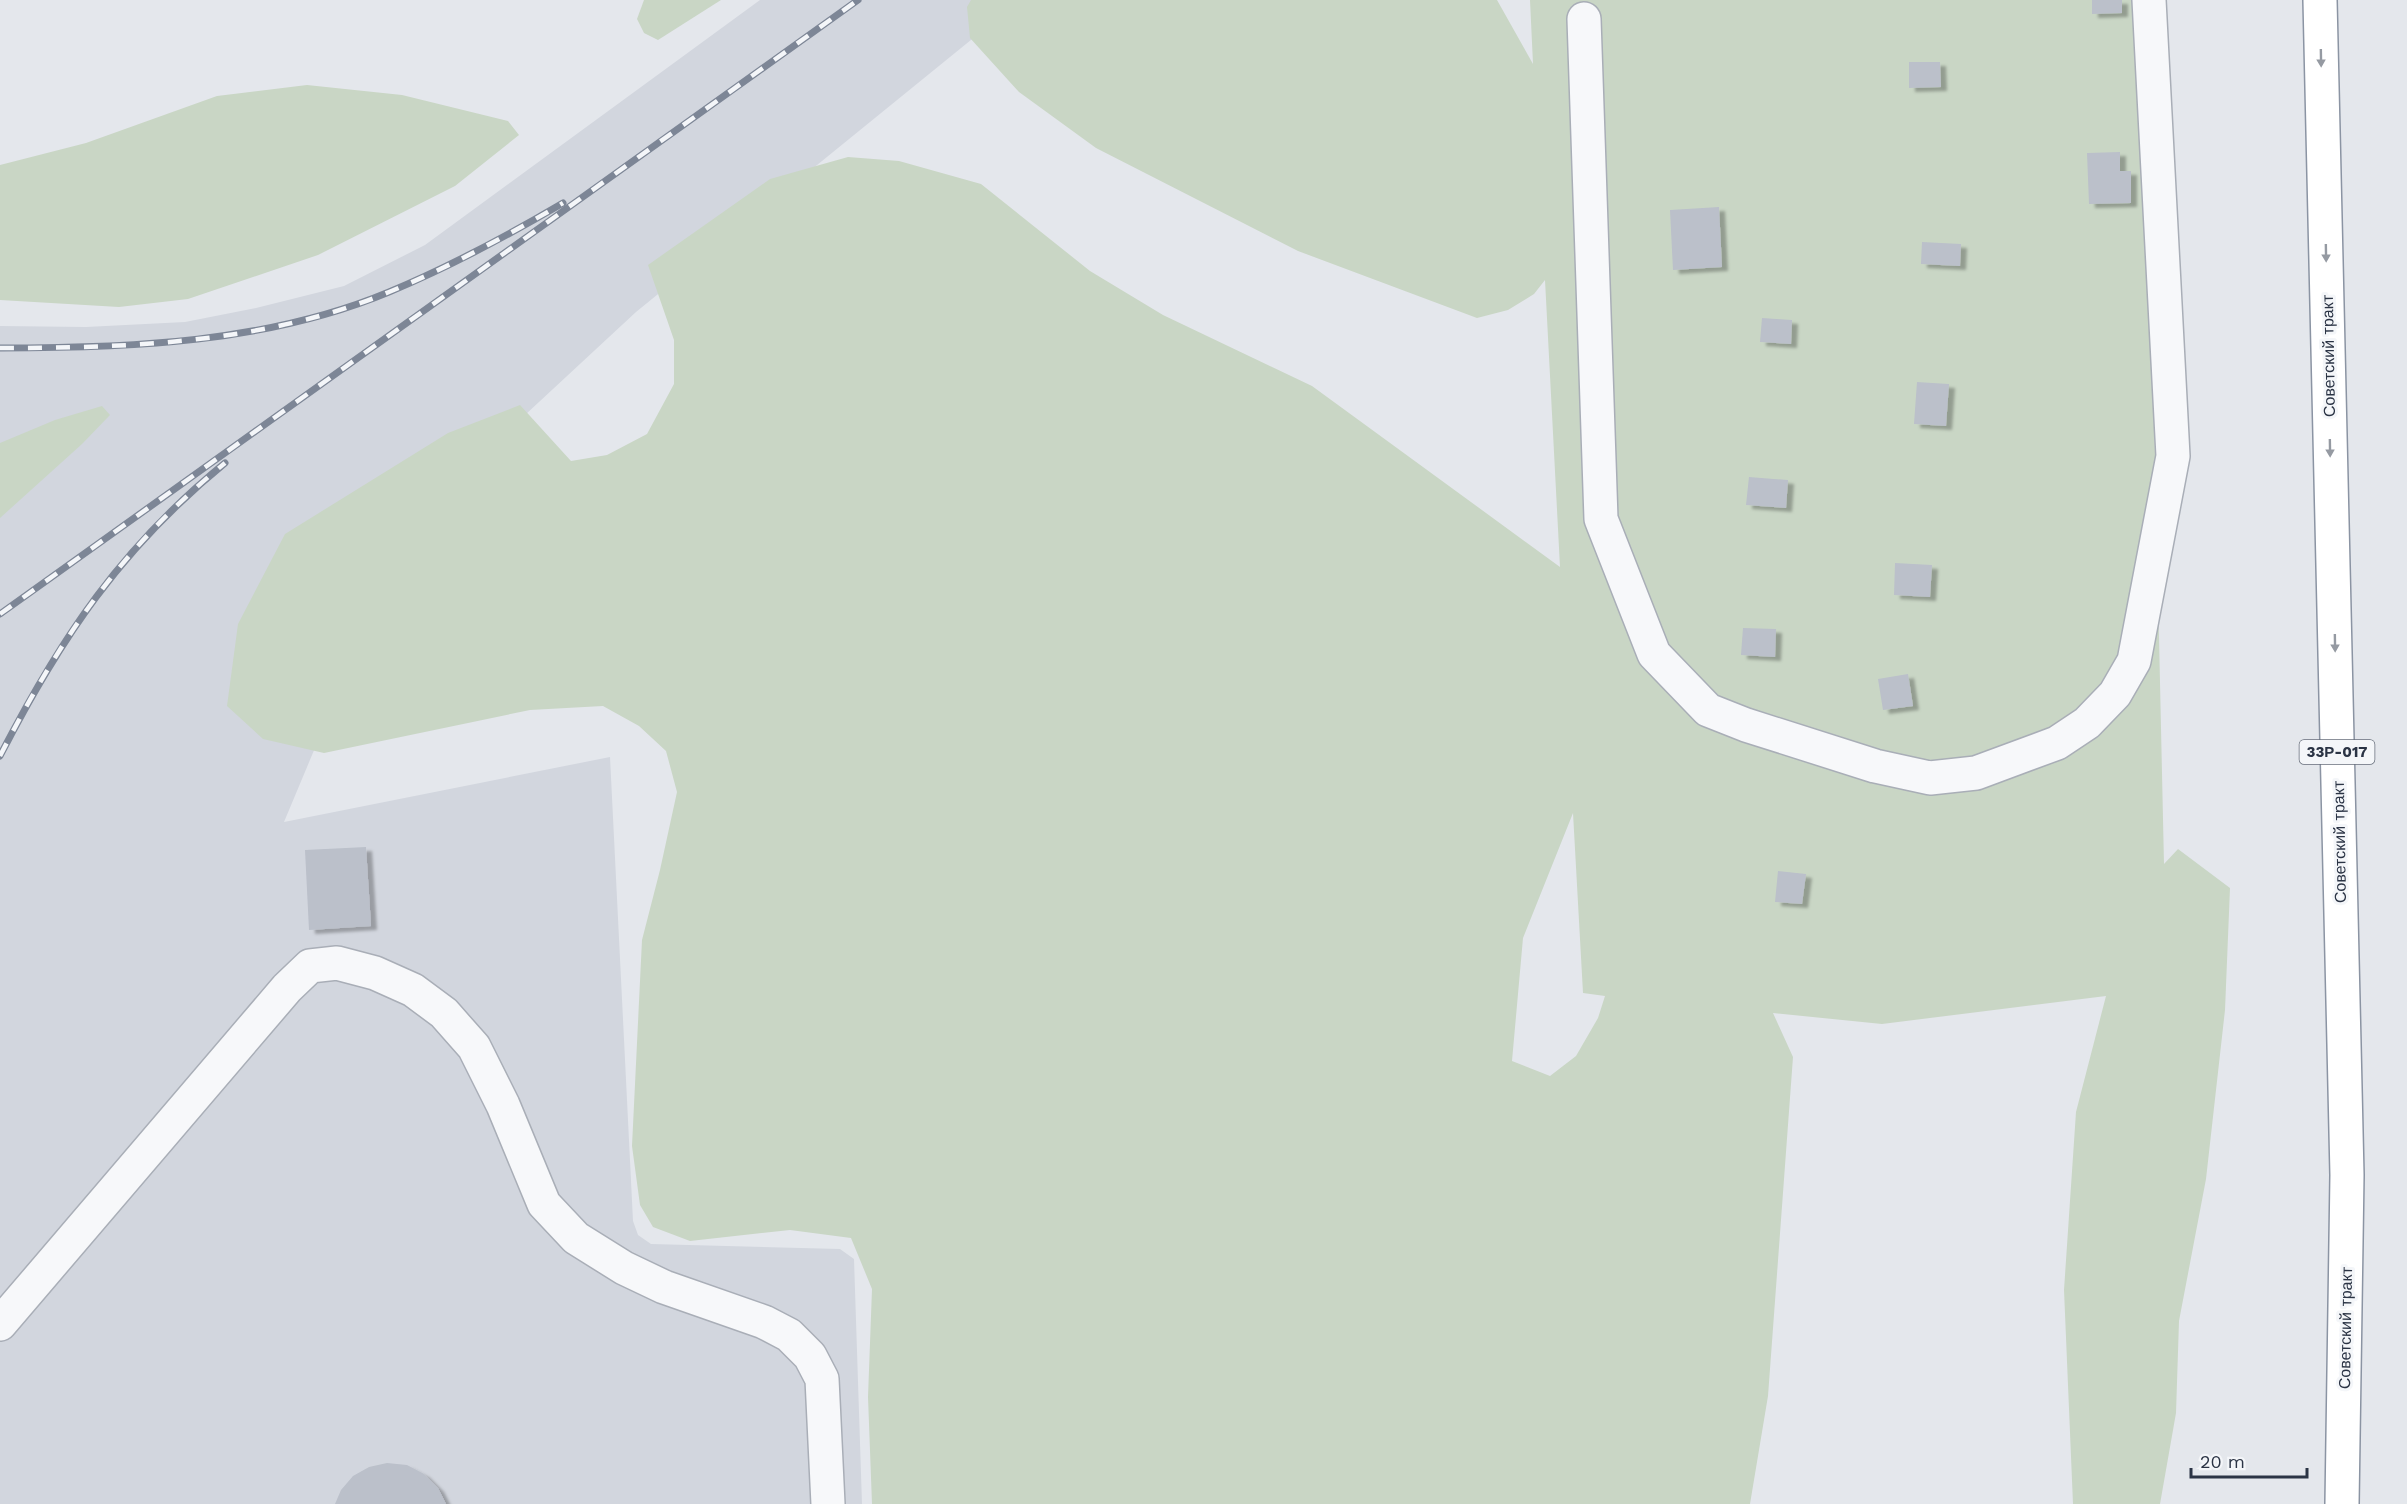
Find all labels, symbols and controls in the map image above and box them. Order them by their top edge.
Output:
one-way arrow [2316,49,2326,68]
one-way arrow [2321,244,2330,263]
street label: Советский тракт [2318,294,2339,417]
one-way arrow [2326,439,2335,458]
one-way arrow [2330,634,2340,653]
road number: 33Р-017 [2300,740,2374,764]
street label: Советский тракт [2329,780,2350,903]
street label: Советский тракт [2335,1266,2356,1389]
scale bar [2191,1441,2306,1479]
text: 20 m [2200,1451,2245,1472]

